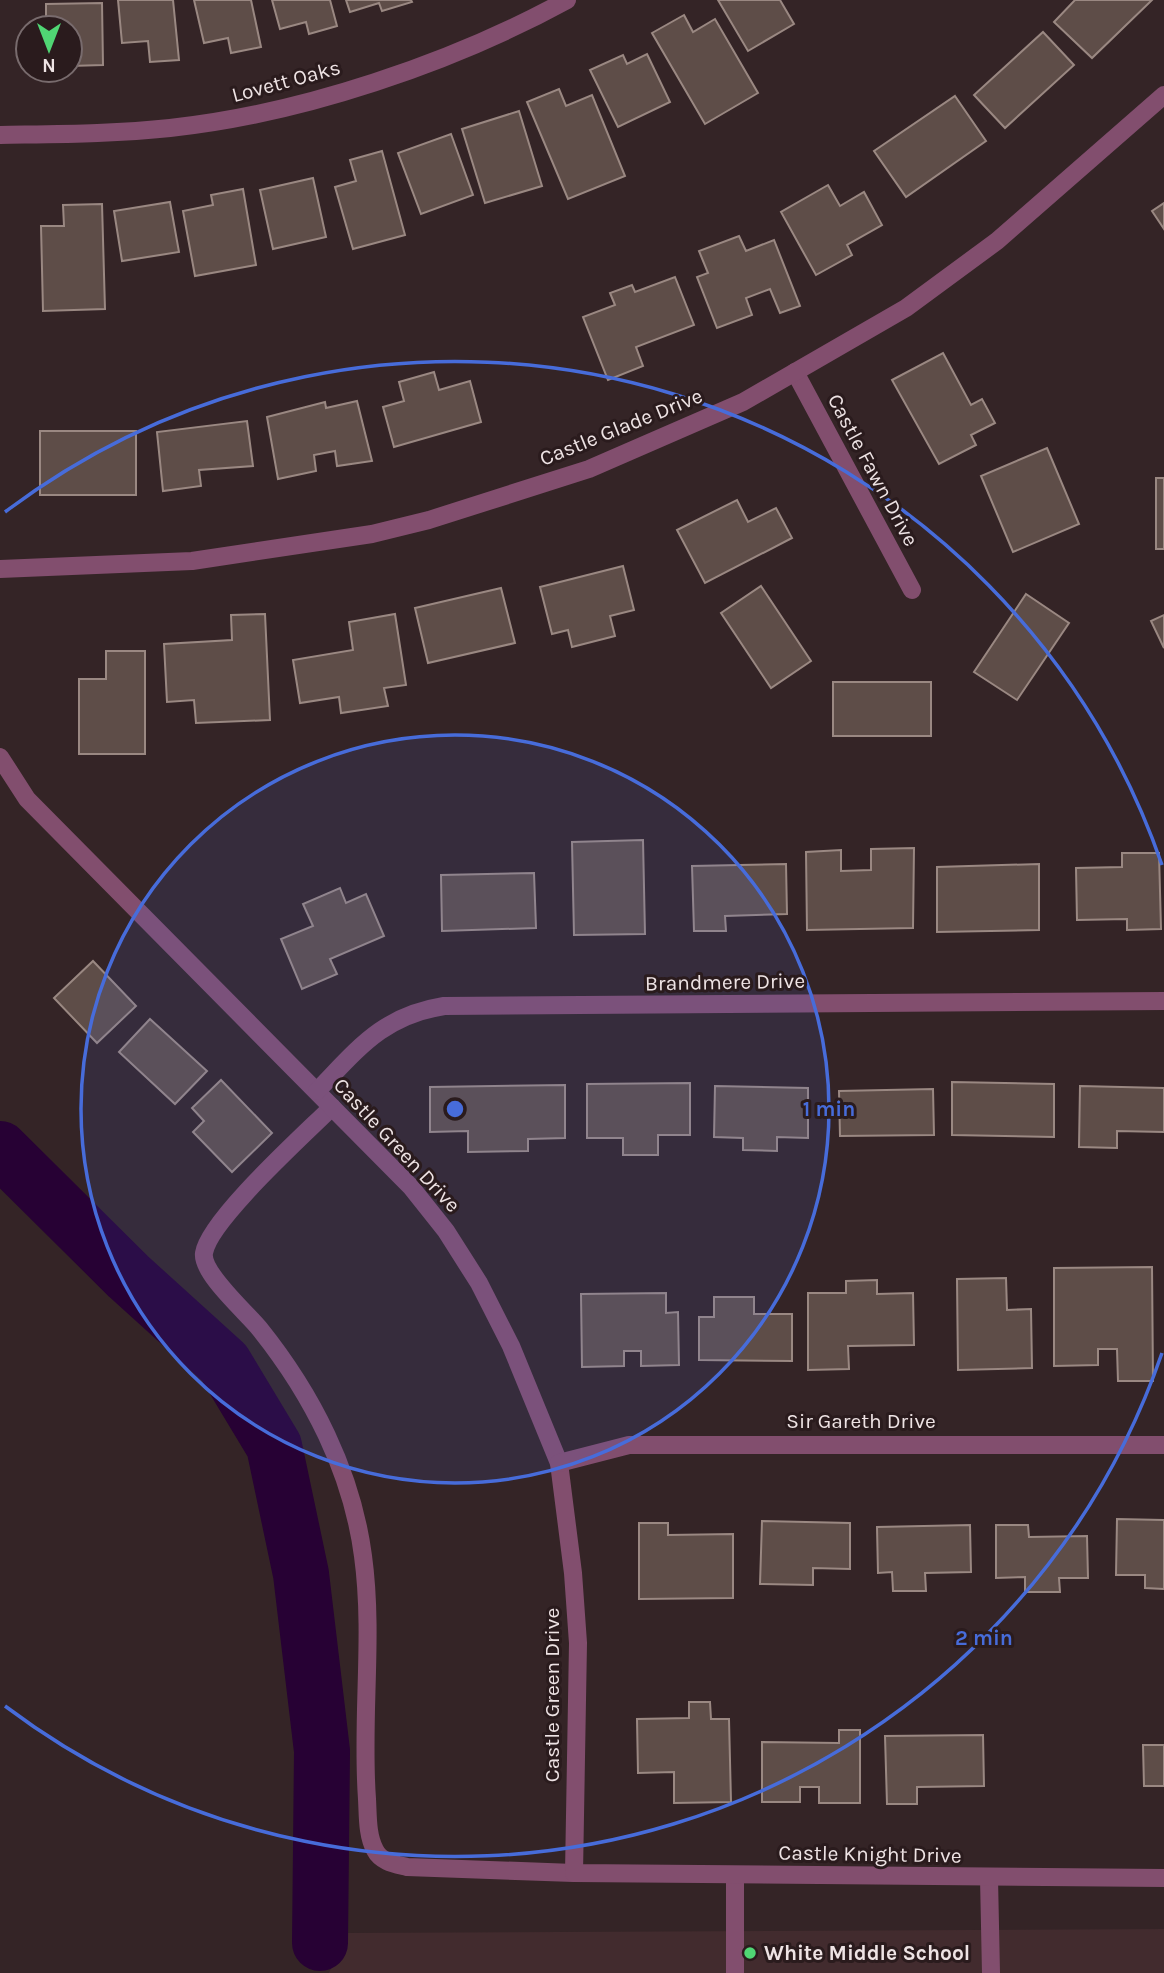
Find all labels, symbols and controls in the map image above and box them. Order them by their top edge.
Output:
north arrow [14,14,84,84]
text: N [42,54,56,76]
street label: Lovett Oaks [229,55,343,107]
street label: Castle Glade Drive [536,383,706,471]
street label: Castle Fawn Drive [823,390,923,550]
street label: Brandmere Drive [645,969,805,995]
street label: Castle Green Drive [329,1073,465,1217]
centre of rings [443,1097,467,1121]
text: 1 min [803,1097,855,1121]
street label: Sir Gareth Drive [786,1409,936,1433]
street label: Castle Green Drive [540,1608,564,1782]
text: 2 min [955,1626,1013,1650]
street label: Castle Knight Drive [778,1840,962,1868]
place label: White Middle School [764,1941,970,1965]
marker: White Middle School [742,1945,758,1961]

